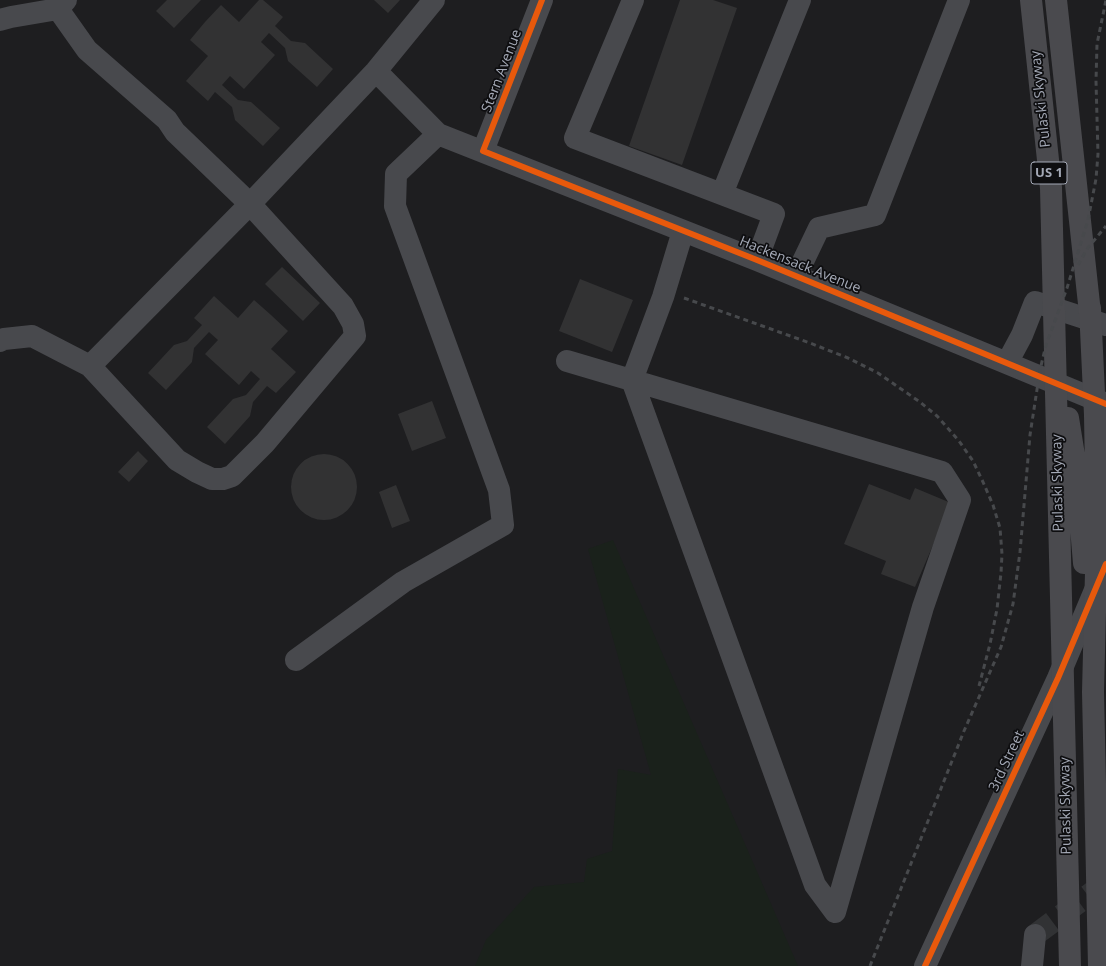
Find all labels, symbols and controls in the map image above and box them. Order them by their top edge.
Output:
street label: Stern Avenue [479,27,525,115]
street label: Pulaski Skyway [1028,50,1054,148]
road number: US 1 [1031,162,1067,184]
street label: Hackensack Avenue [737,233,863,297]
street label: Pulaski Skyway [1049,434,1067,532]
street label: 3rd Street [986,728,1028,794]
street label: Pulaski Skyway [1057,757,1075,855]

